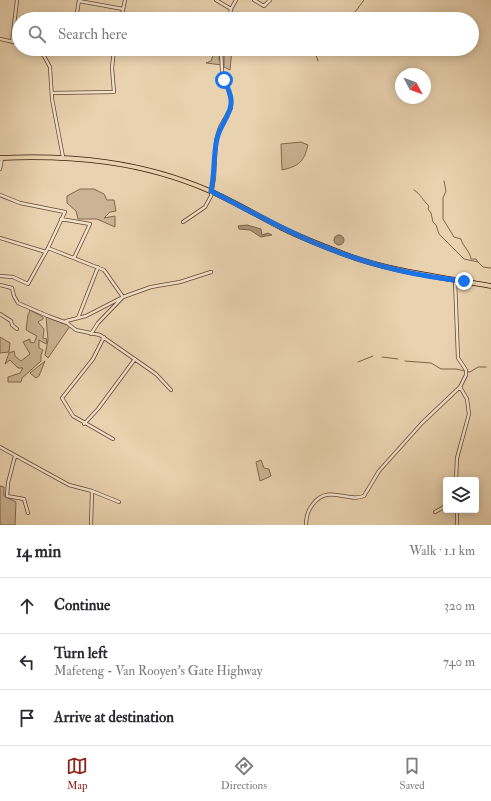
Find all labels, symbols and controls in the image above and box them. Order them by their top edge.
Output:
search box [12,12,479,56]
icon: search [26,23,48,45]
text: Search here [58,25,127,44]
north arrow [395,68,431,104]
route start [215,71,233,89]
route end [455,272,473,290]
map controls [443,477,479,513]
button: layers [443,477,479,513]
text: 14 min [16,541,61,562]
text: Walk · 1.1 km [409,543,475,559]
icon: ahead [16,595,38,617]
text: Continue [54,596,110,615]
text: 320 m [444,598,475,614]
text: Turn left [54,644,108,663]
icon: left [16,651,38,673]
text: 740 m [443,654,475,670]
text: Mafeteng - Van Rooyen's Gate Highway [54,663,262,679]
icon: arrive [16,707,38,729]
text: Arrive at destination [54,708,174,727]
tab: Map [66,755,88,792]
tab: Directions [221,755,267,792]
tab: Saved [400,755,425,792]

